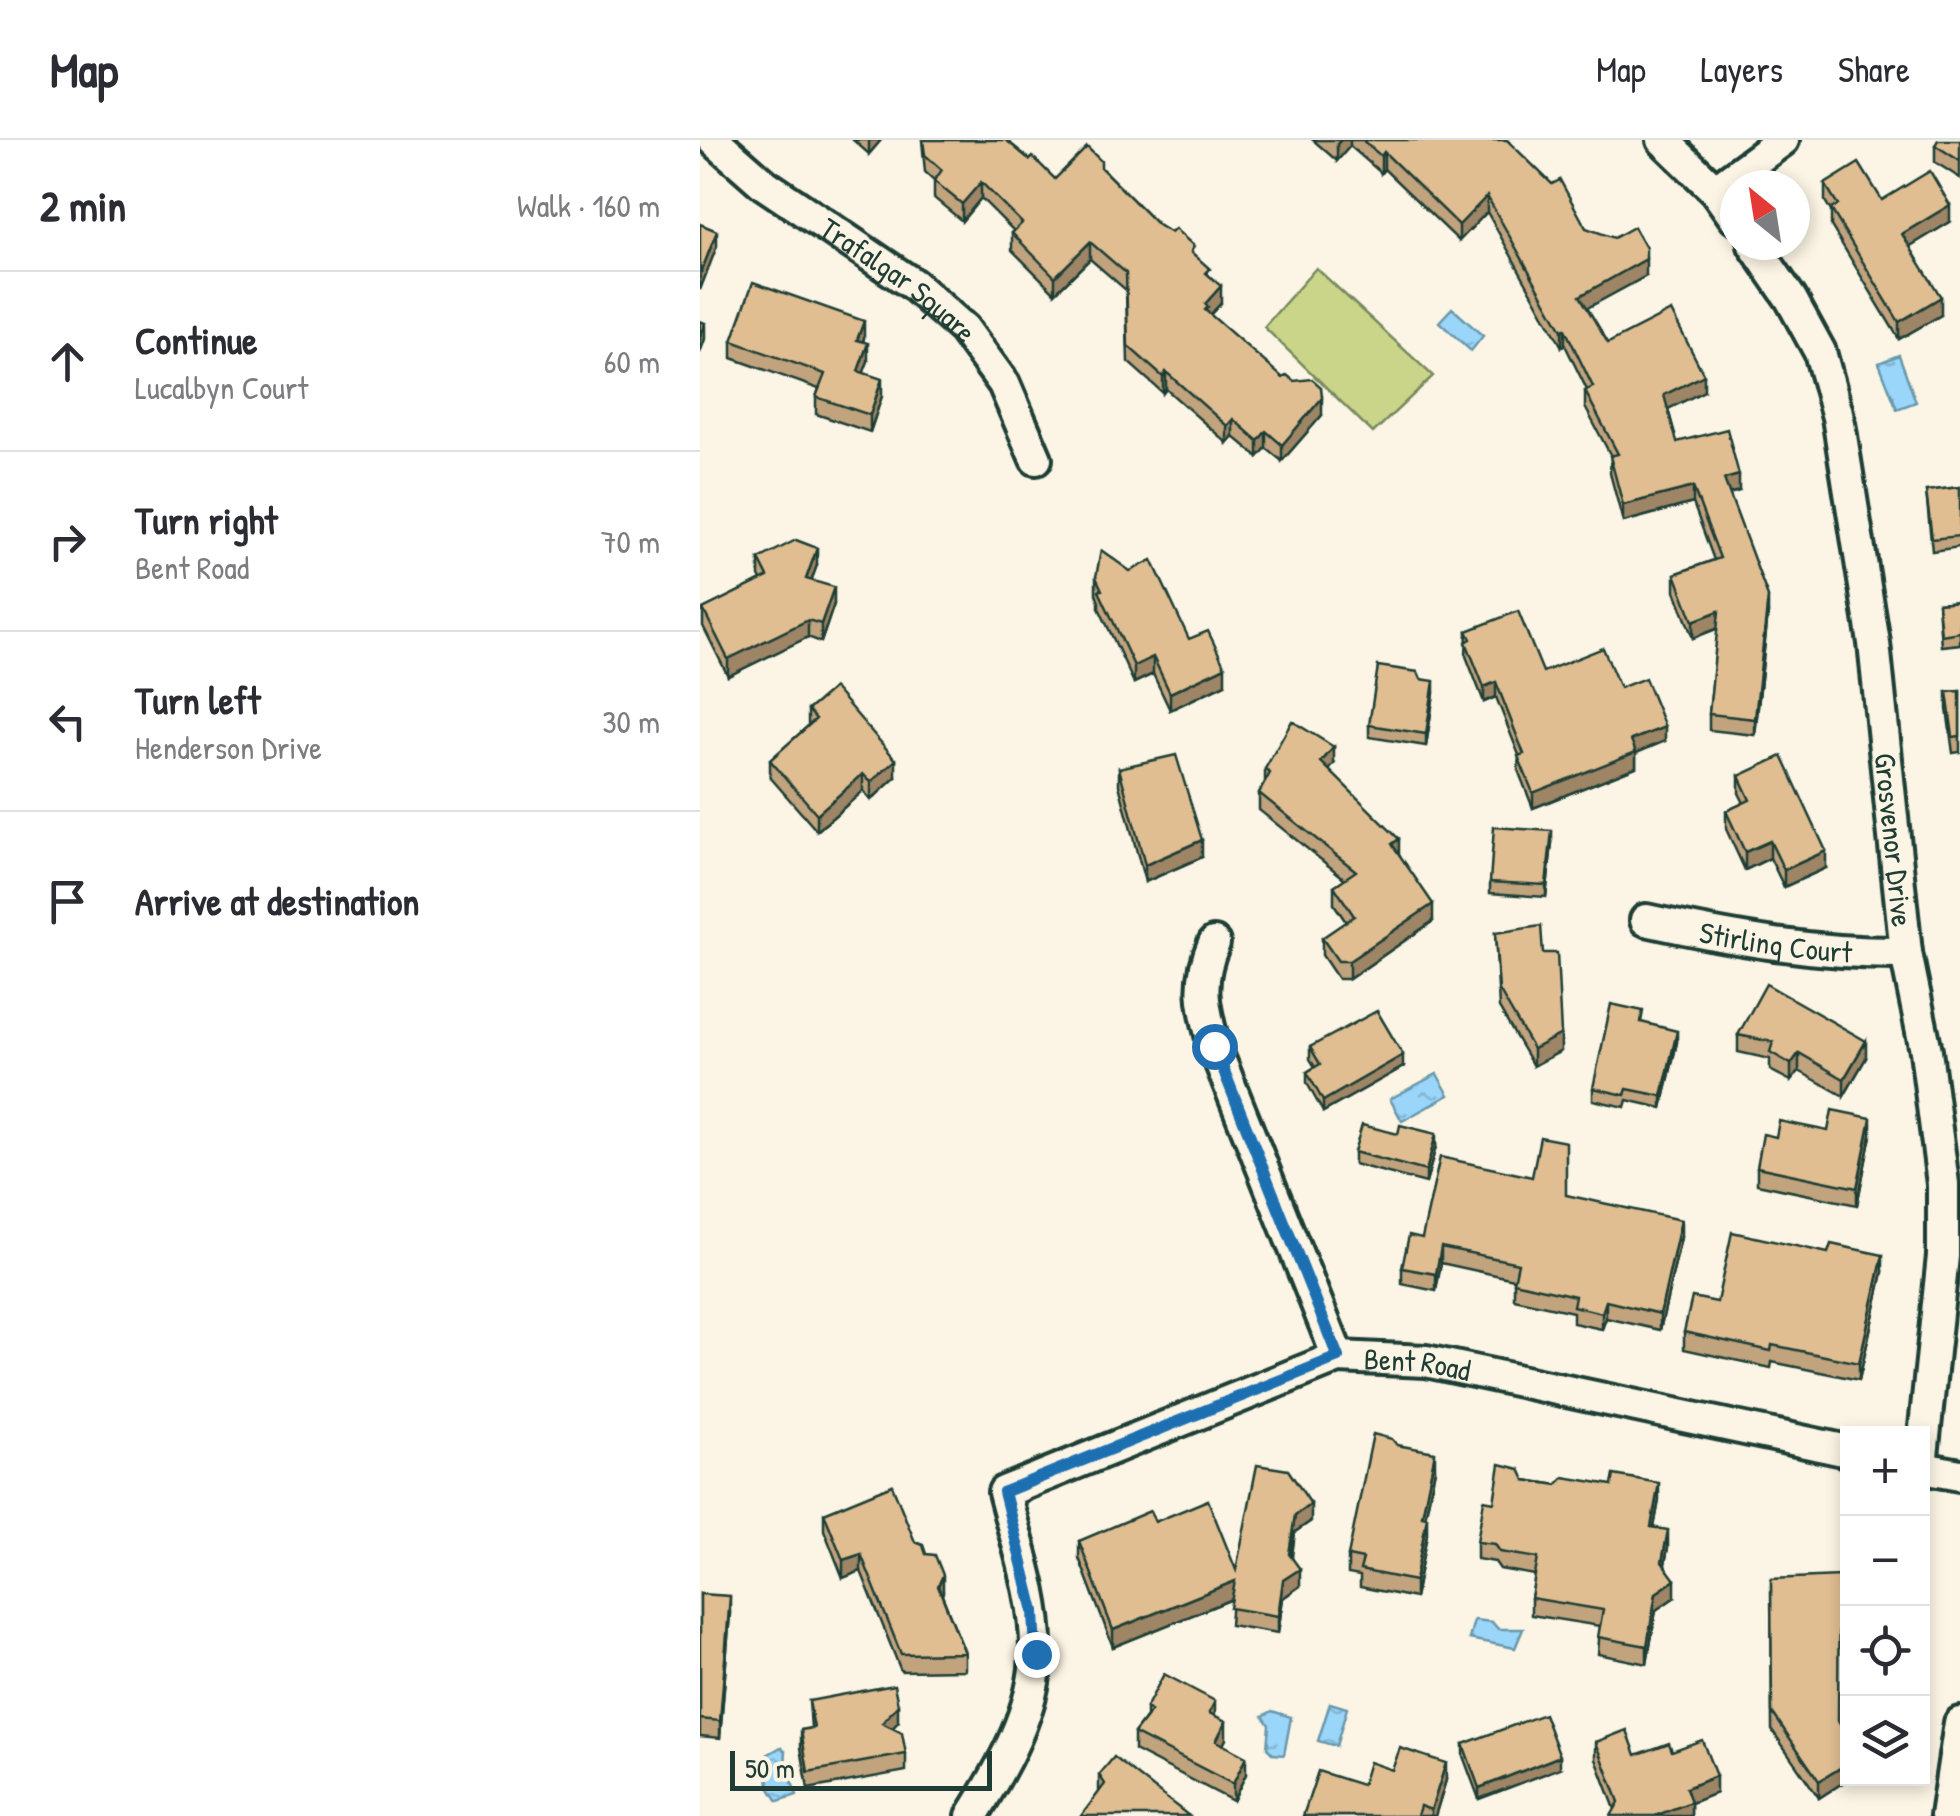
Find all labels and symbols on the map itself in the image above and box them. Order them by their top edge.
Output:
north arrow [1720,170,1810,260]
street label: Trafalgar Square [813,208,987,350]
street label: Grosvenor Drive [1865,751,1923,929]
street label: Stirling Court [1696,912,1854,972]
route start [1192,1024,1238,1070]
street label: Bent Road [1363,1338,1475,1390]
route end [1014,1632,1060,1678]
scale bar [730,1746,992,1790]

